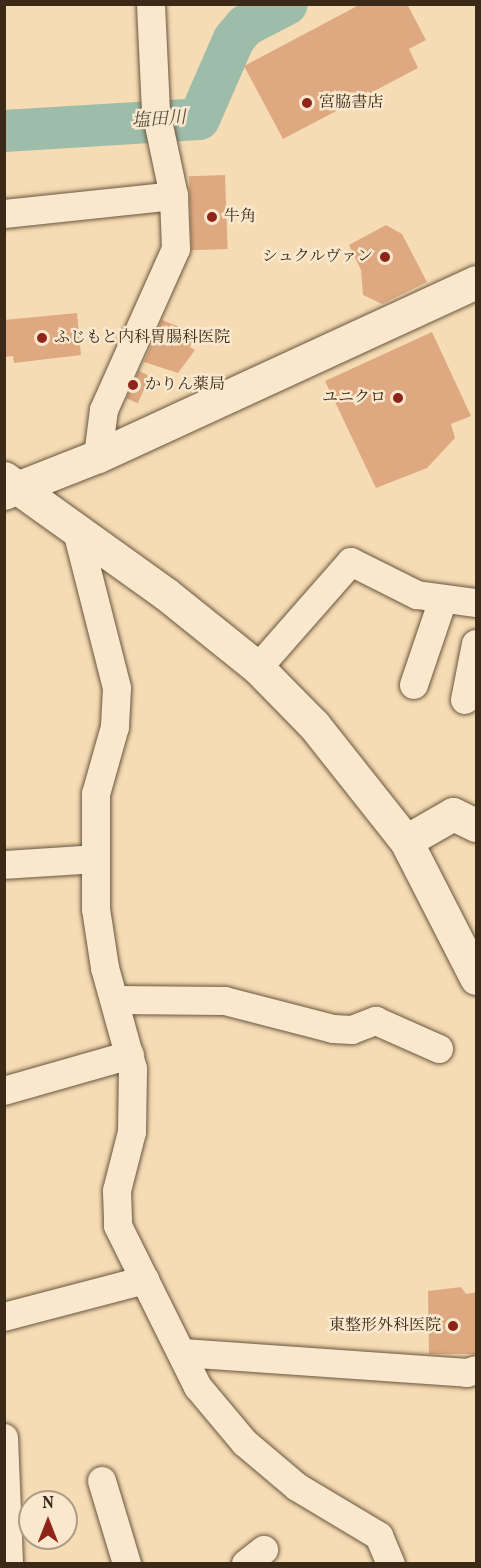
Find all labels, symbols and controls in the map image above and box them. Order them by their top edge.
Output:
place label: 宮脇書店 [319,93,383,113]
marker: 宮脇書店 [300,96,314,110]
water label: 塩田川 [131,108,187,134]
place label: 牛角 [224,207,256,227]
marker: 牛角 [205,210,219,224]
place label: シュクルヴァン [261,247,373,267]
marker: シュクルヴァン [378,250,392,264]
place label: ふじもと内科胃腸科医院 [54,328,230,348]
marker: ふじもと内科胃腸科医院 [35,331,49,345]
place label: かりん薬局 [145,375,225,395]
marker: かりん薬局 [126,378,140,392]
place label: ユニクロ [322,388,386,408]
marker: ユニクロ [391,391,405,405]
place label: 東整形外科医院 [329,1316,441,1336]
marker: 東整形外科医院 [446,1319,460,1333]
north arrow [18,1490,78,1550]
text: N [42,1493,54,1515]

